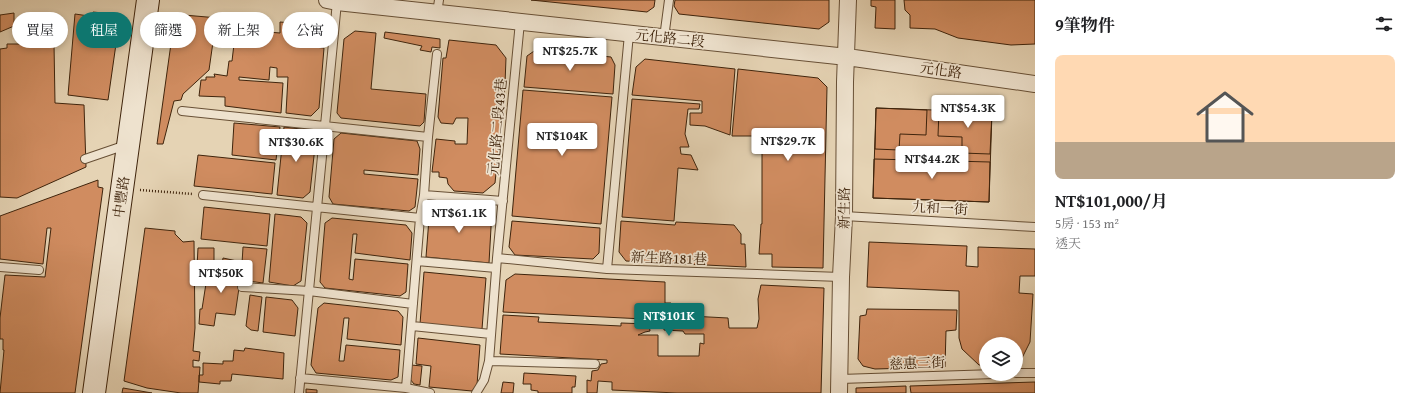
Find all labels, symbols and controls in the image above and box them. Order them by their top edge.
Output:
chip: 買屋 [12,12,68,48]
chip: 租屋 [76,12,132,48]
chip: 篩選 [140,12,196,48]
chip: 新上架 [204,12,274,48]
chip: 公寓 [282,12,338,48]
text: 9筆物件 [1055,12,1115,37]
icon: filters [1373,13,1395,35]
street label: 元化路二段 [634,24,706,52]
pin: NT$25.7K [529,38,611,72]
text: NT$25.7K [542,41,598,60]
street label: 元化路 [919,57,963,83]
street label: 元化路二段43巷 [483,78,511,176]
icon: home [1189,81,1261,153]
pin: NT$54.3K [927,95,1009,129]
text: NT$54.3K [940,98,996,117]
pin: NT$104K [525,123,599,157]
text: NT$104K [536,126,588,145]
pin: NT$29.7K [747,128,829,162]
pin: NT$30.6K [255,129,337,163]
text: NT$29.7K [760,131,816,150]
text: NT$30.6K [268,132,324,151]
pin: NT$44.2K [891,146,973,180]
text: NT$44.2K [904,149,960,168]
street label: 中豐路 [108,175,134,219]
street label: 新生路 [834,187,854,229]
text: NT$101,000/月 [1055,188,1168,213]
street label: 九和一街 [912,197,968,219]
pin: NT$61.1K [418,200,500,234]
text: NT$61.1K [431,203,487,222]
text: 5房 · 153 m² [1055,214,1119,233]
text: 透天 [1055,234,1081,253]
street label: 新生路181巷 [631,247,707,269]
pin: NT$50K [188,260,254,294]
text: NT$50K [199,263,243,282]
pin: NT$101K [632,303,706,337]
text: NT$101K [643,306,695,325]
map controls [979,337,1023,381]
button: layers [979,337,1023,381]
street label: 慈惠三街 [889,352,945,374]

